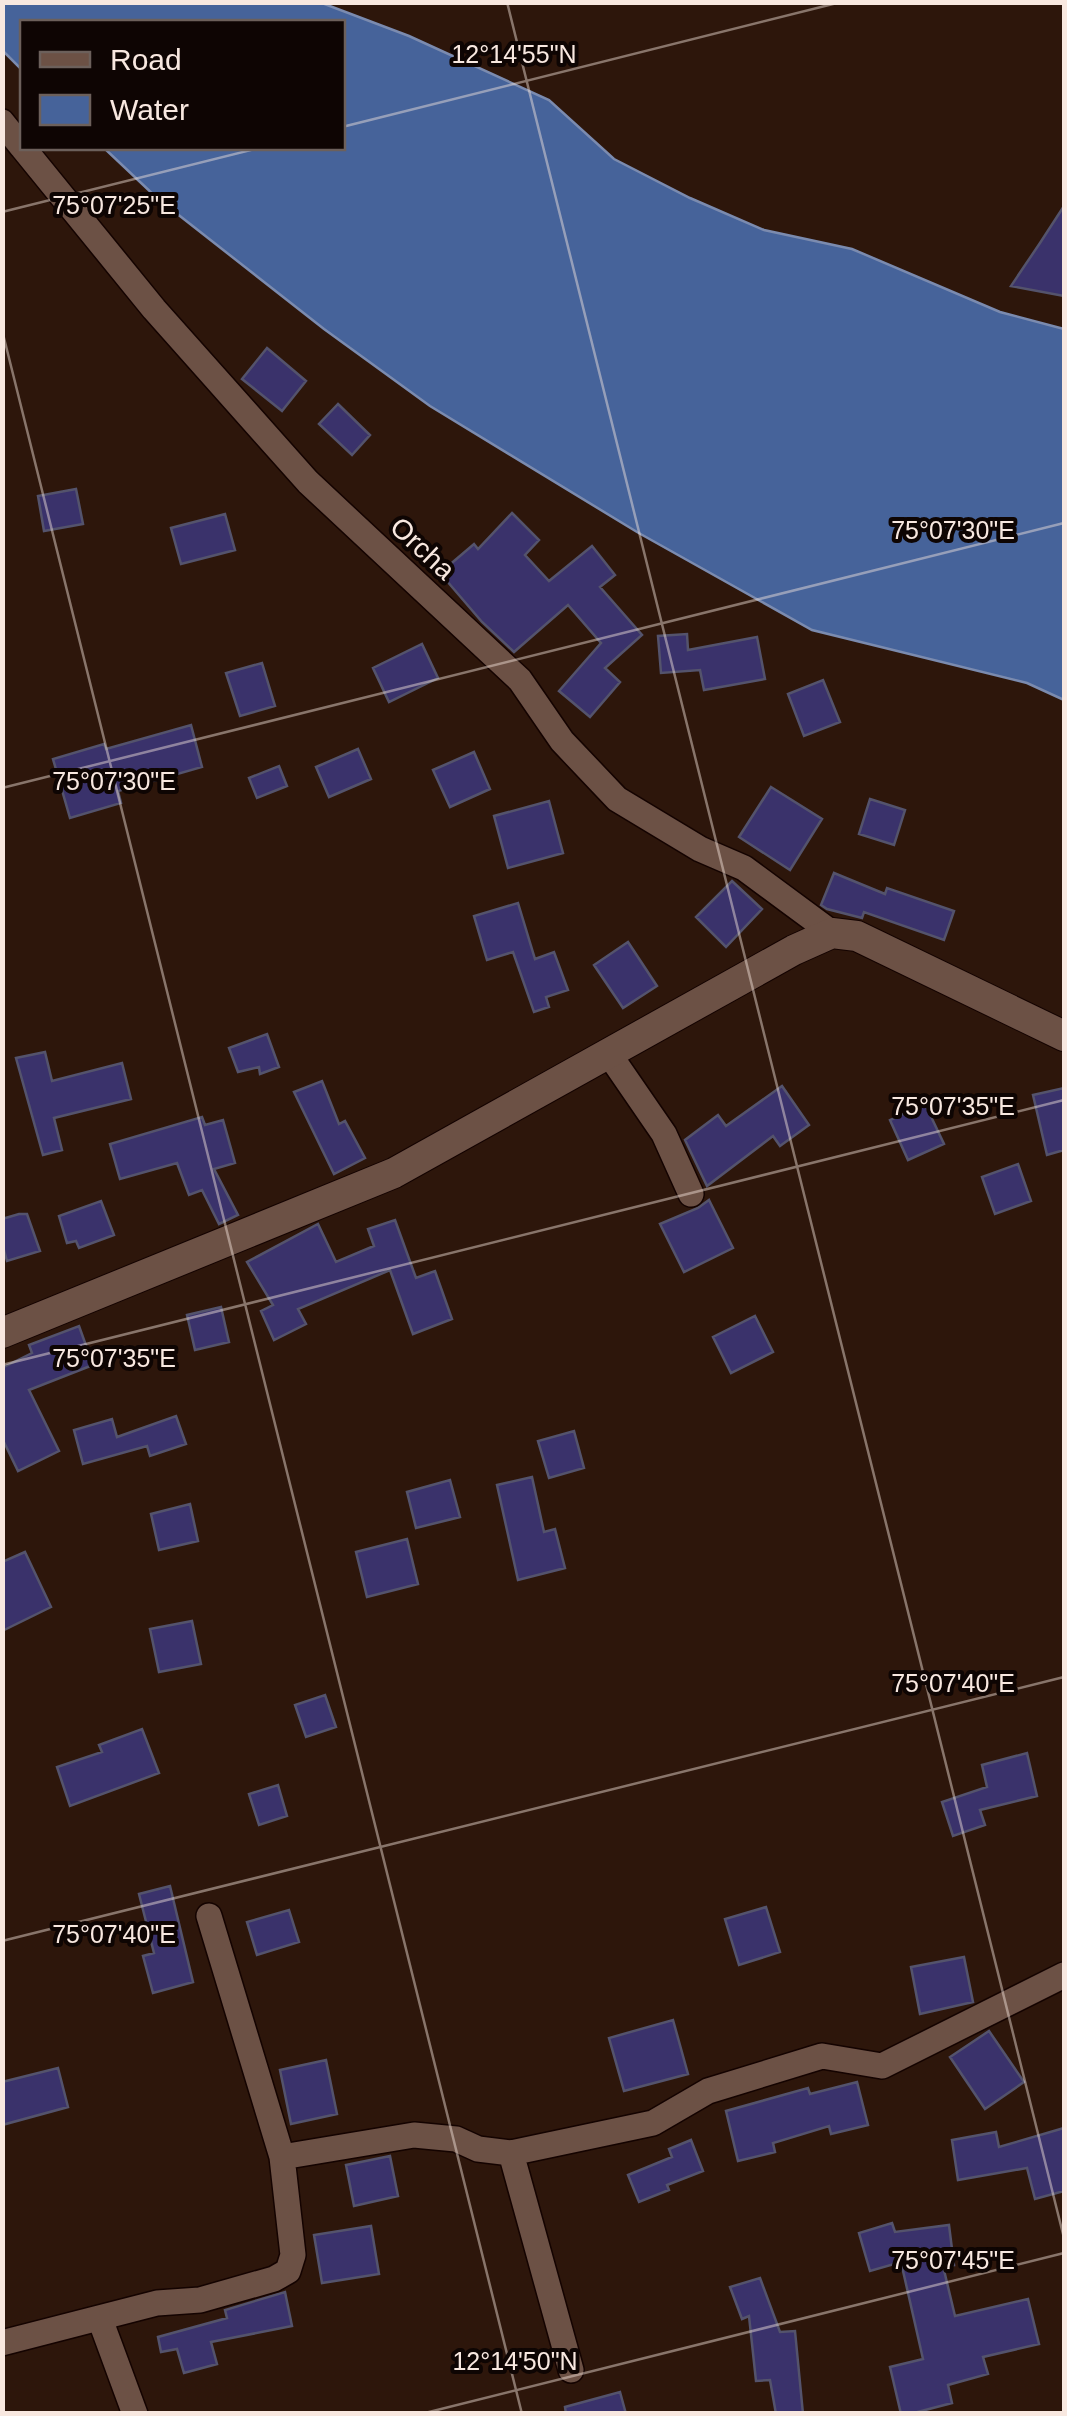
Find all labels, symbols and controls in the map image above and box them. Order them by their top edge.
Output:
legend [20,20,345,150]
text: 12°14'55"N [451,40,577,68]
text: Road [110,43,182,76]
text: Water [110,93,189,126]
text: 75°07'25"E [52,191,176,219]
street label: Orcha [384,511,461,586]
text: 75°07'30"E [891,516,1015,544]
text: 75°07'30"E [52,767,176,795]
text: 75°07'35"E [891,1092,1015,1120]
text: 75°07'35"E [52,1344,176,1372]
text: 75°07'40"E [891,1669,1015,1697]
text: 75°07'40"E [52,1920,176,1948]
text: 75°07'45"E [891,2246,1015,2274]
text: 12°14'50"N [452,2347,578,2375]

